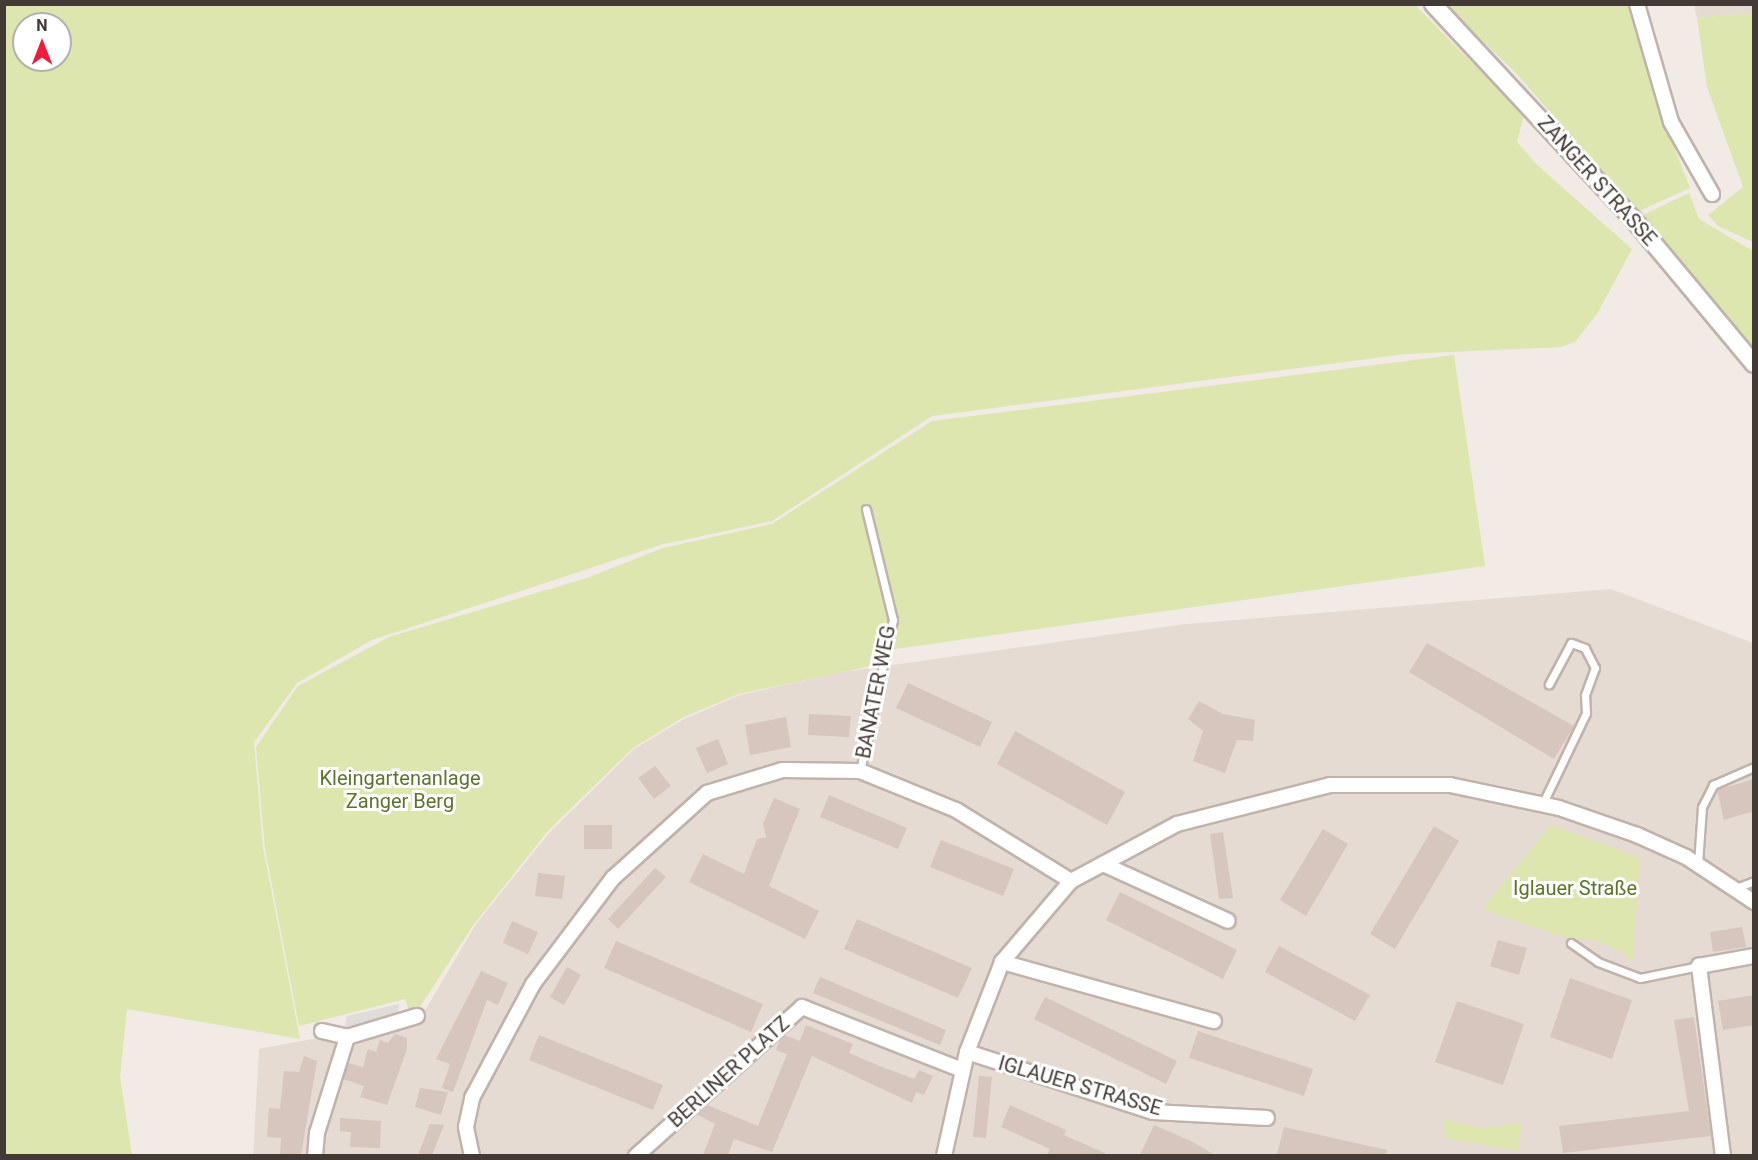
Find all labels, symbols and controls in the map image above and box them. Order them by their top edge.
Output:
north arrow [12,12,72,72]
text: N [36,16,48,35]
street label: ZANGER STRASSE [1533,111,1661,251]
street label: BANATER WEG [851,623,901,761]
park label: Kleingartenanlage Zanger Berg [320,767,480,814]
park label: Iglauer Straße [1513,876,1637,900]
street label: BERLINER PLATZ [664,1011,794,1133]
street label: IGLAUER STRASSE [996,1051,1164,1121]

